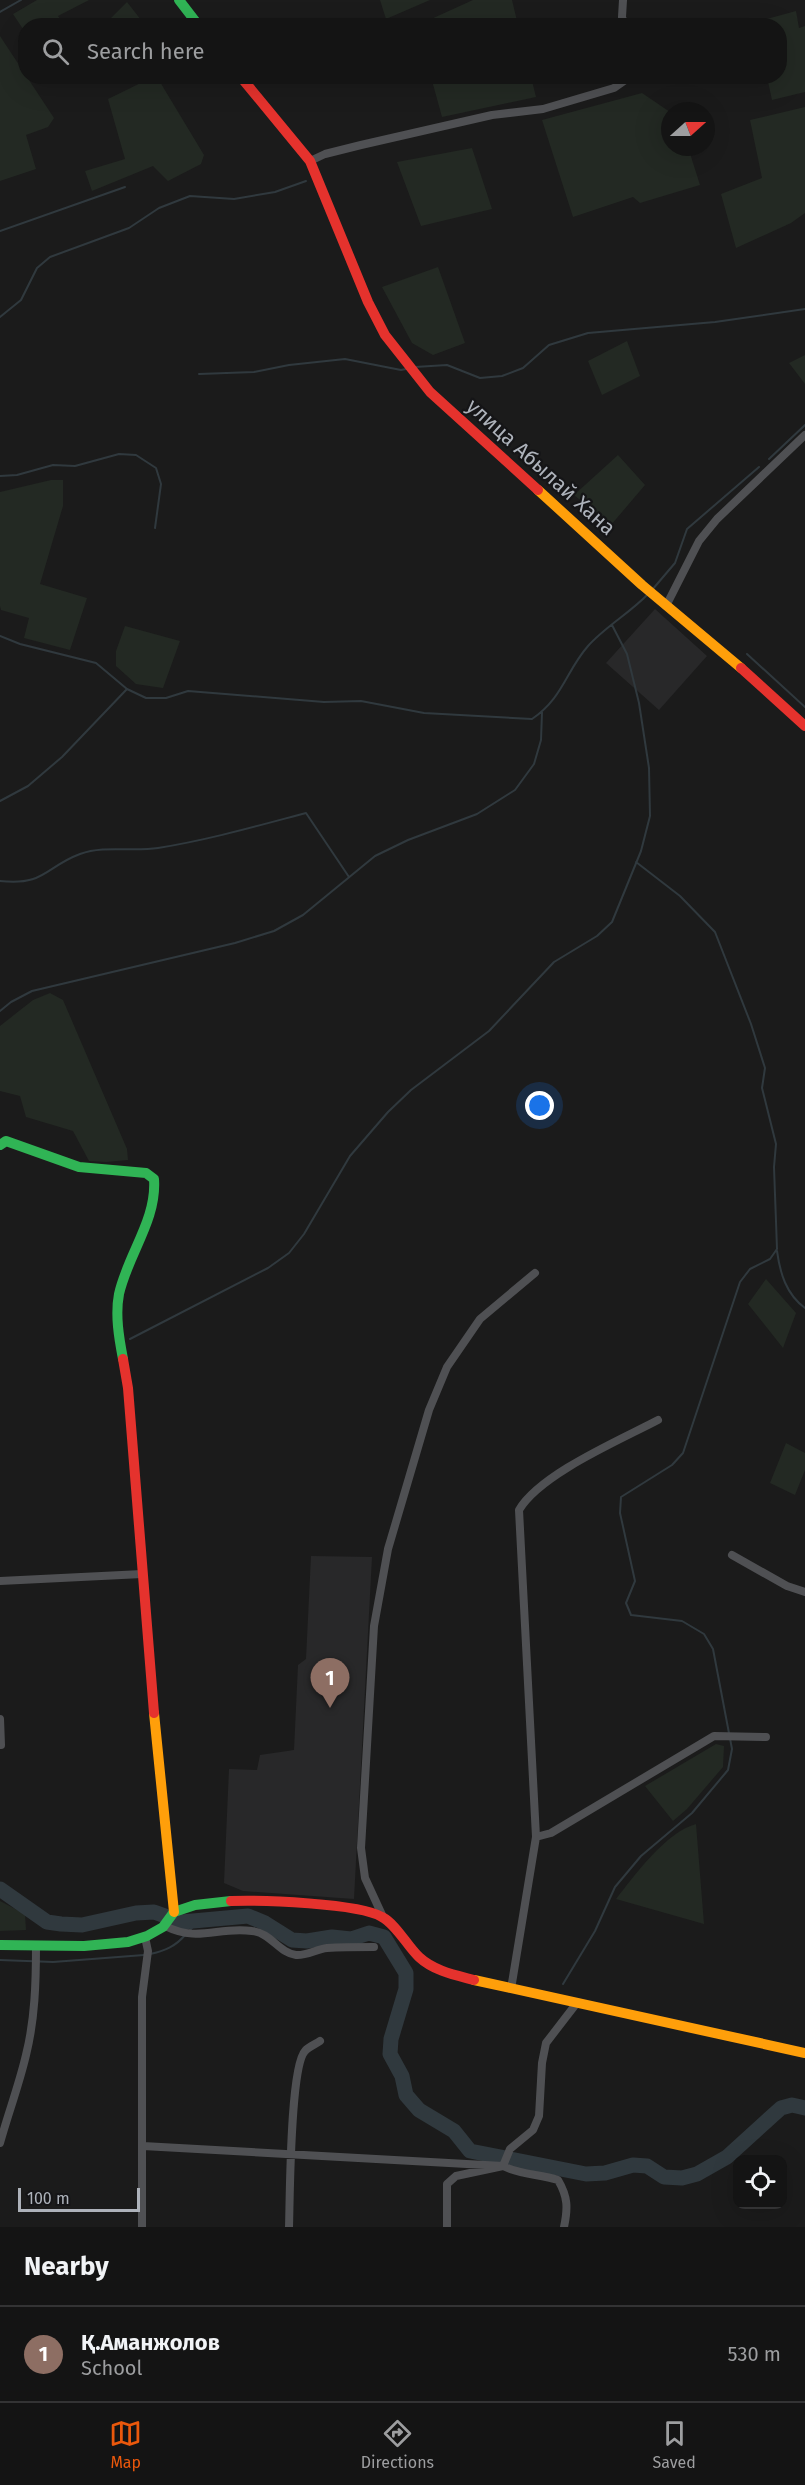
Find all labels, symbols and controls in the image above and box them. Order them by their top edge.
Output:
search box [18,18,787,84]
icon: search [39,35,72,68]
text: Search here [87,38,205,65]
north arrow [661,102,715,156]
street label: улица Абылай Хана [461,393,621,541]
your location [525,1091,554,1120]
pin: 1 [310,1658,350,1708]
map controls [733,2155,787,2209]
button: locate [733,2155,787,2209]
scale bar [18,2185,140,2212]
text: 100 m [27,2189,70,2208]
text: Nearby [24,2251,109,2282]
text: Қ.Аманжолов [81,2329,220,2356]
text: 1 [39,2342,48,2366]
text: 530 m [728,2342,781,2366]
text: School [81,2356,142,2380]
tab: Map [109,2417,142,2472]
tab: Directions [361,2417,434,2472]
tab: Saved [652,2417,696,2472]

